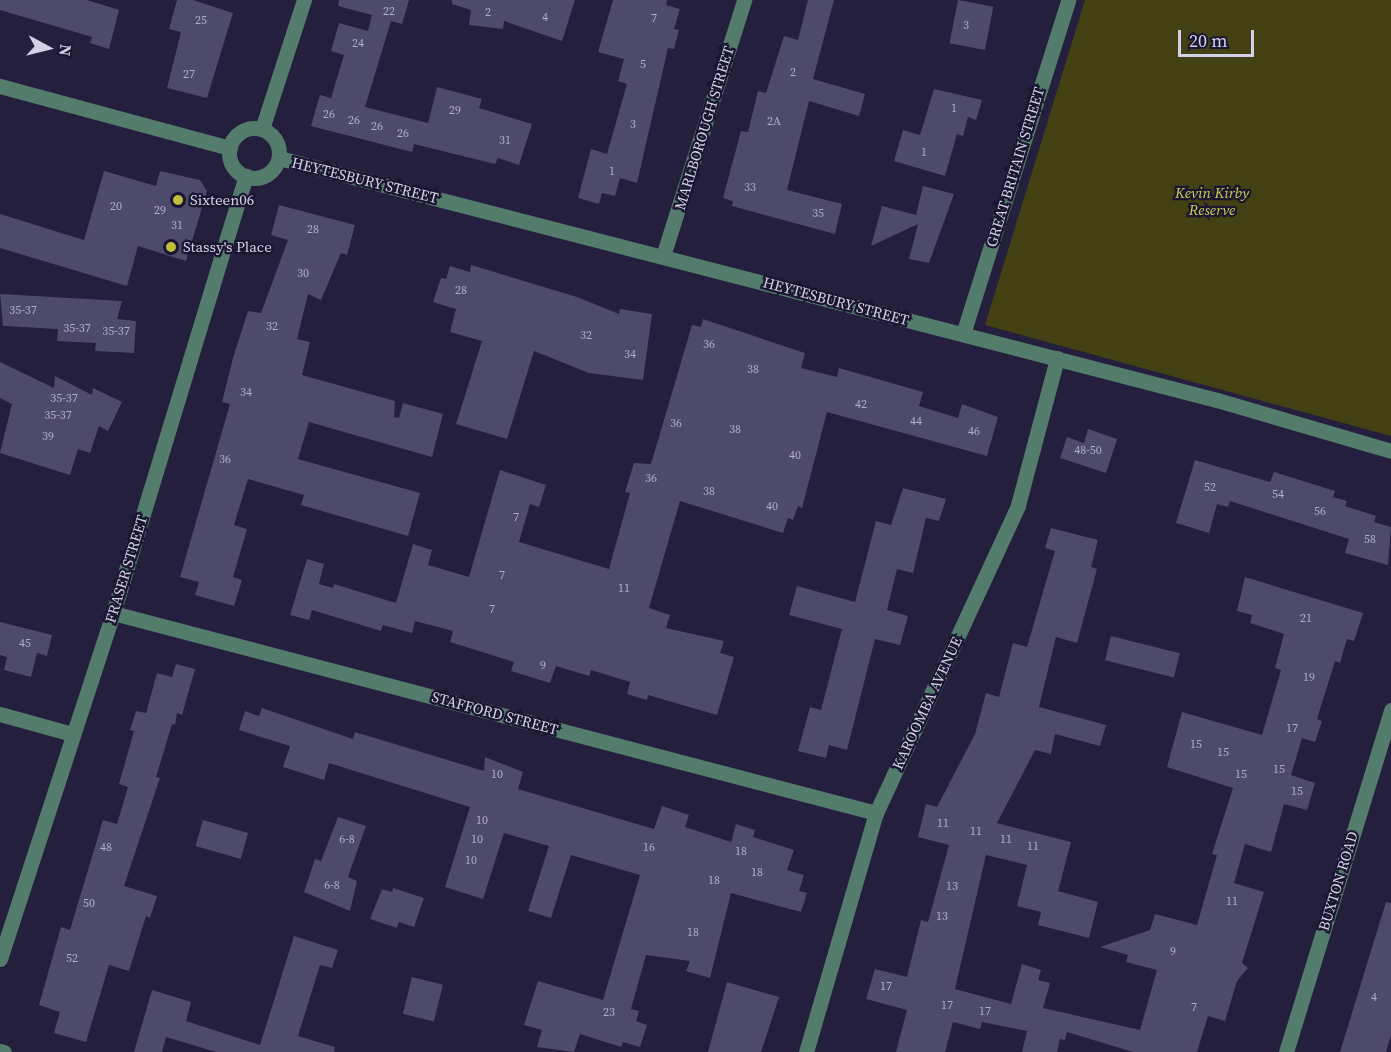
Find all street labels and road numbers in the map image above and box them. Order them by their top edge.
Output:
street label: MARLBOROUGH STREET [670,44,738,212]
street label: GREAT BRITAIN STREET [982,85,1048,249]
street label: HEYTESBURY STREET [290,153,440,207]
street label: HEYTESBURY STREET [761,273,911,329]
street label: FRASER STREET [101,513,151,625]
street label: KAROOMBA AVENUE [888,634,966,772]
street label: STAFFORD STREET [430,687,560,739]
street label: BUXTON ROAD [1314,829,1362,933]

